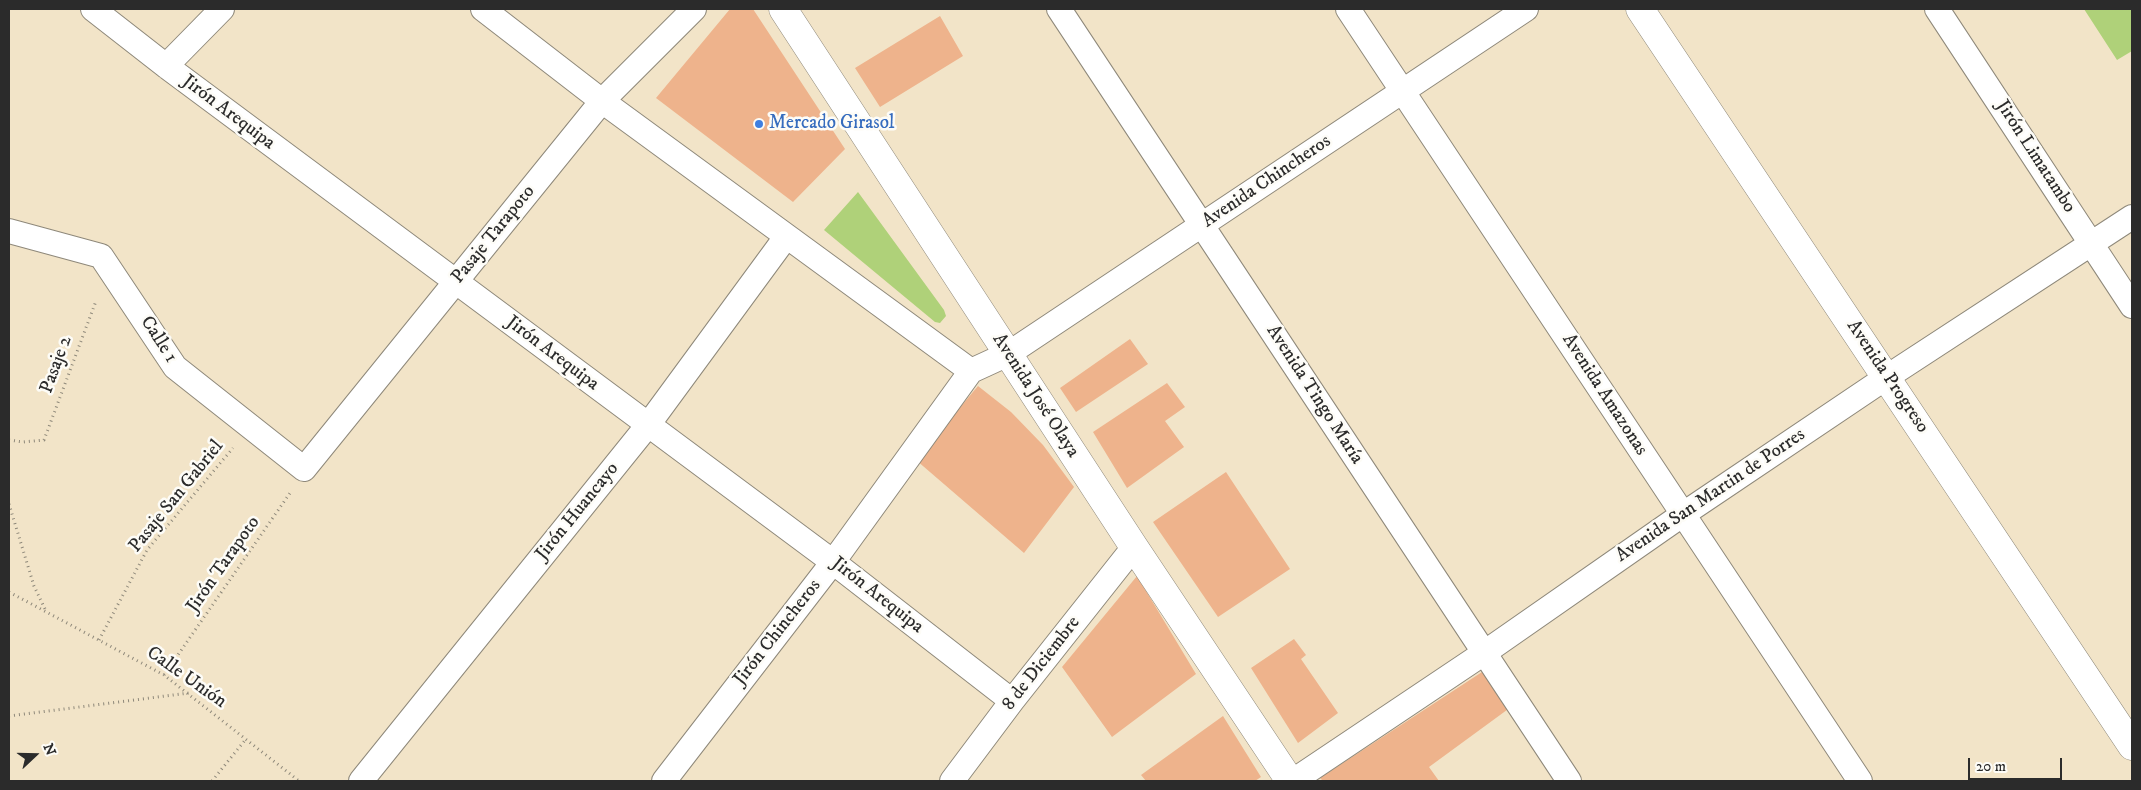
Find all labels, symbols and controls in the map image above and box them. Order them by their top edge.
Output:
street label: Jirón Arequipa [177,71,279,155]
street label: Jirón Limatambo [1990,96,2080,218]
place label: Mercado Girasol [769,113,895,135]
marker: Mercado Girasol [753,118,765,130]
street label: Avenida Chincheros [1198,131,1336,233]
street label: Pasaje Tarapoto [447,181,541,289]
street label: Calle 1 [135,312,181,368]
street label: Jirón Arequipa [501,312,603,396]
street label: Avenida Progreso [1841,316,1933,438]
street label: Avenida Tingo María [1260,321,1368,469]
street label: Avenida José Olaya [986,330,1084,462]
street label: Avenida Amazonas [1556,330,1652,460]
street label: Pasaje 2 [36,333,78,397]
street label: Avenida San Martin de Porres [1612,424,1810,568]
street label: Pasaje San Gabriel [125,436,229,558]
street label: Jirón Huancayo [532,458,624,566]
street label: Jirón Tarapoto [182,512,266,618]
street label: Jirón Arequipa [826,553,928,639]
street label: Jirón Chincheros [730,575,826,691]
street label: 8 de Diciembre [998,612,1086,716]
street label: Calle Unión [142,642,230,714]
north arrow [10,730,60,780]
text: N [39,741,59,758]
scale bar [1971,748,2065,780]
text: 20 m [1976,757,2006,776]

